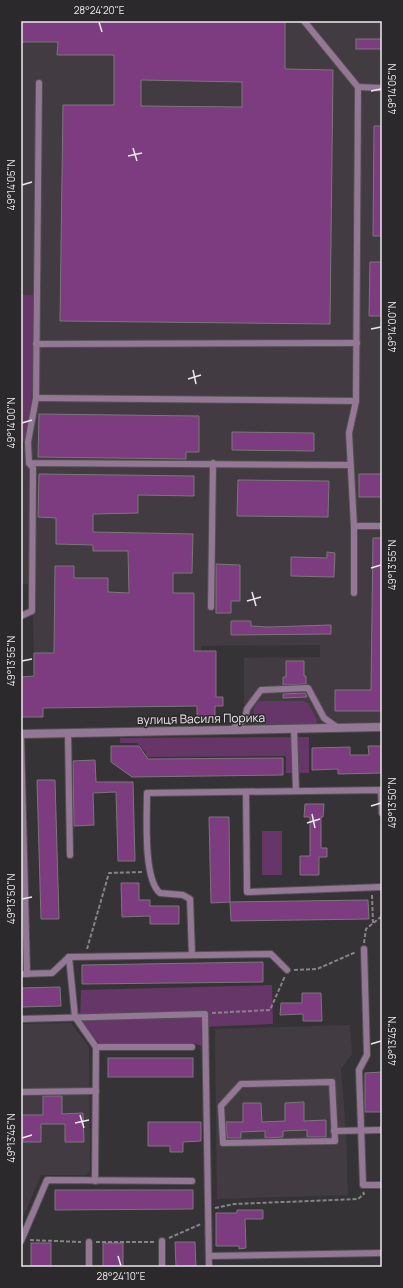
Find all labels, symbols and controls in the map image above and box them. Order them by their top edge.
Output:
text: 28°24'20"E [74,3,125,17]
text: 49°14'05"N [385,63,399,114]
text: 49°14'05"N [4,159,18,210]
text: 49°14'00"N [385,301,399,353]
text: 49°14'00"N [4,397,18,449]
text: 49°13'55"N [385,540,399,590]
text: 49°13'55"N [4,636,18,686]
street label: вулиця Василя Порика [137,709,265,728]
text: 49°13'50"N [385,777,399,828]
text: 49°13'50"N [4,873,18,924]
text: 49°13'45"N [385,1016,399,1066]
text: 49°13'45"N [4,1113,18,1163]
text: 28°24'10"E [97,1269,146,1283]

